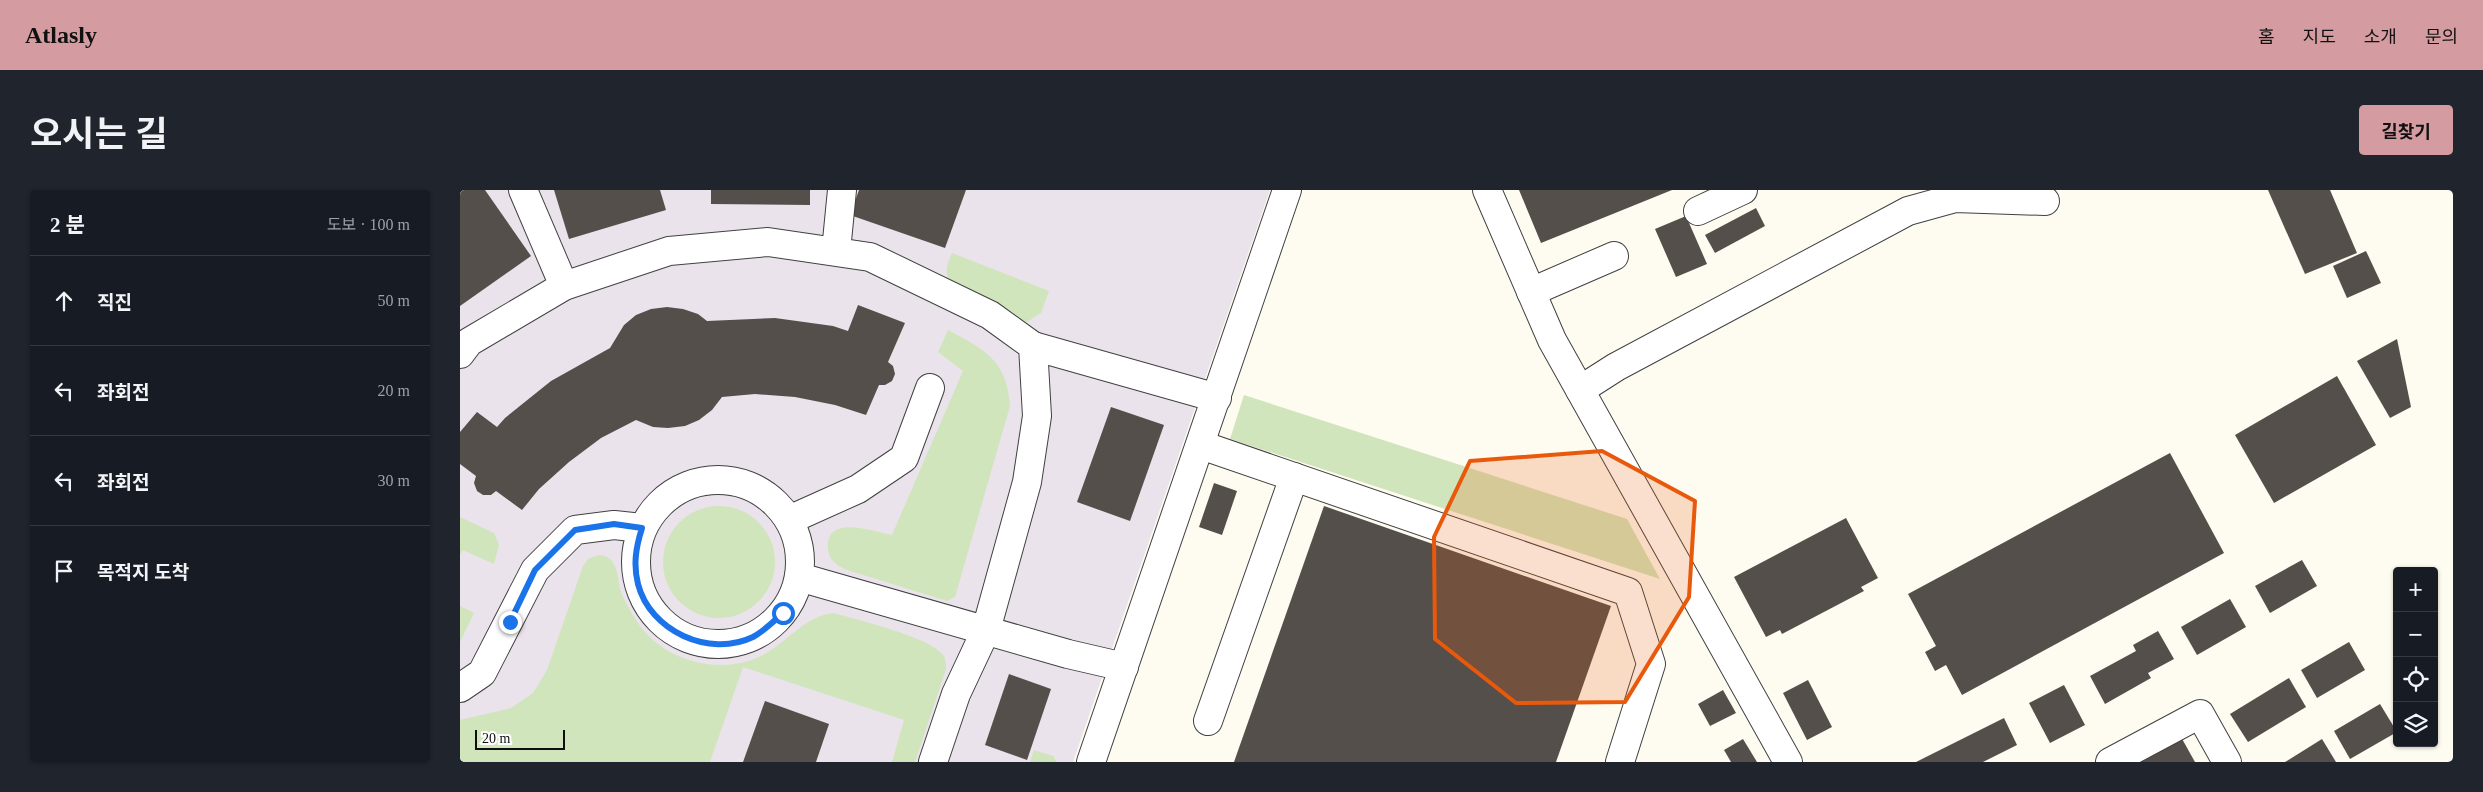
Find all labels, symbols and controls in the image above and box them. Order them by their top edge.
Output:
text: Atlasly [25,22,97,48]
text: 홈 [2258,27,2275,47]
text: 지도 [2303,27,2336,47]
text: 소개 [2364,27,2397,47]
text: 문의 [2425,27,2458,47]
button: 길찾기 [2359,105,2453,155]
text: 오시는 길 [30,115,168,154]
text: 2 분 [50,213,85,237]
text: 도보 · 100 m [327,216,410,233]
icon: ahead [50,287,78,315]
text: 직진 [97,292,132,313]
text: 50 m [378,292,410,309]
icon: left [50,377,78,405]
text: 좌회전 [97,382,149,403]
text: 20 m [378,382,410,399]
icon: left [50,467,78,495]
text: 좌회전 [97,472,149,493]
text: 30 m [378,472,410,489]
icon: arrive [50,557,78,585]
text: 목적지 도착 [97,562,189,583]
map controls [2393,567,2438,747]
button: + [2393,567,2438,612]
route start [772,602,795,625]
route end [499,611,522,634]
button: − [2393,612,2438,657]
button: locate [2393,657,2438,702]
button: layers [2393,702,2438,747]
scale bar [475,727,565,750]
text: 20 m [482,731,510,746]

